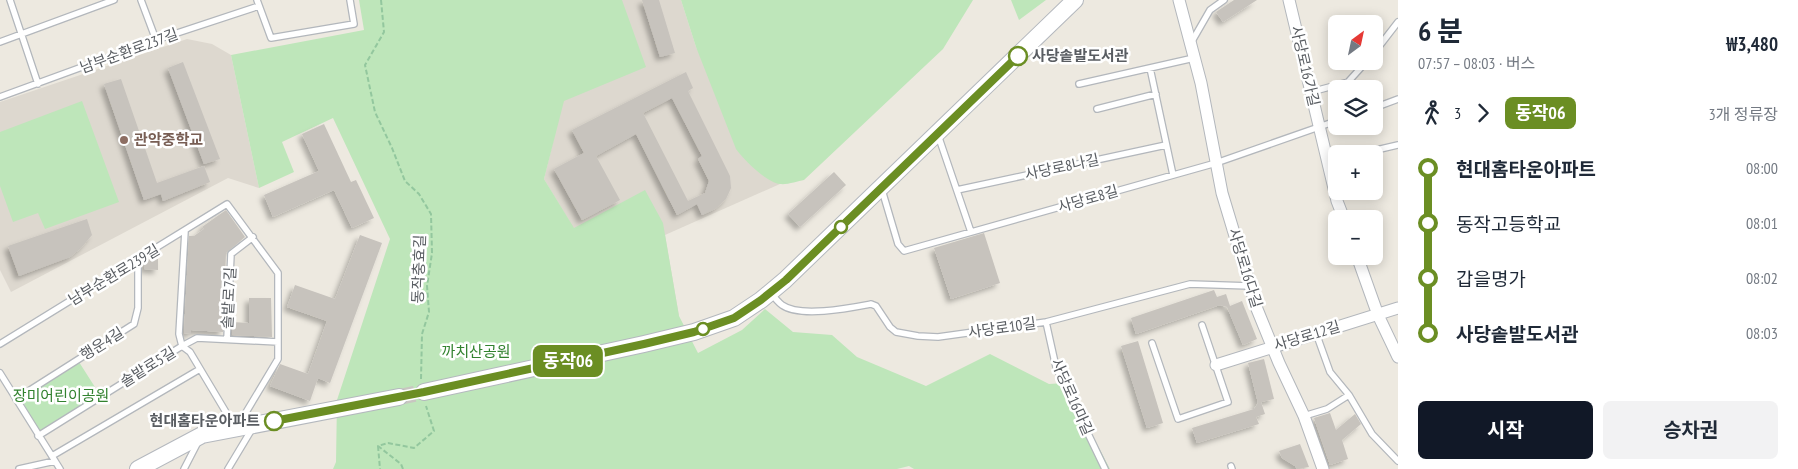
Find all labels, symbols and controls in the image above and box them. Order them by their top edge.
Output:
text: 6 분 [1418,12,1463,49]
north arrow [1328,15,1382,70]
map controls [1328,15,1383,265]
street label: 남부순환로237길 [77,24,181,77]
street label: 사당로16가길 [1287,24,1324,108]
text: ₩3,480 [1726,32,1778,56]
marker: 사당솥발도서관 [1008,46,1028,66]
place label: 사당솥발도서관 [1032,46,1129,65]
text: 07:57 – 08:03 · 버스 [1418,53,1535,73]
button: layers [1328,80,1383,135]
icon: walk [1418,99,1446,127]
icon: forward [1469,99,1497,127]
text: 동작06 [1515,101,1566,124]
text: 3 [1454,103,1461,123]
text: 3개 정류장 [1709,104,1778,124]
place label: 관악중학교 [134,130,203,149]
marker: 관악중학교 [118,134,130,146]
button: + [1328,145,1383,200]
street label: 사당로8나길 [1023,149,1101,184]
text: 현대홈타운아파트 [1456,157,1596,181]
text: 08:00 [1746,158,1778,178]
street label: 사당로8길 [1055,181,1120,216]
button: − [1328,210,1383,265]
text: 동작고등학교 [1456,212,1561,236]
text: 08:01 [1746,213,1778,233]
unlabelled marker [834,220,848,234]
street label: 사당로16다길 [1224,226,1267,310]
street label: 동작충효길 [408,234,429,304]
street label: 남부순환로239길 [65,240,163,309]
street label: 솔밭로7길 [217,267,240,329]
text: 갑을명가 [1456,267,1526,291]
text: 08:02 [1746,268,1778,288]
street label: 사당로10길 [967,313,1037,342]
street label: 사당로12길 [1271,316,1342,355]
unlabelled marker [696,322,710,336]
text: 사당솥발도서관 [1456,322,1578,346]
street label: 행운4길 [76,323,127,364]
text: 08:03 [1746,323,1778,343]
street label: 솔밭로5길 [116,342,179,391]
park label: 까치산공원 [441,342,511,361]
line badge: 동작06 [533,345,603,377]
text: 동작06 [543,349,593,372]
street label: 사당로16마길 [1047,355,1098,438]
park label: 장미어린이공원 [13,386,109,405]
button: 시작 [1418,401,1593,459]
button: 승차권 [1603,401,1778,459]
place label: 현대홈타운아파트 [150,411,260,430]
marker: 현대홈타운아파트 [264,411,284,431]

